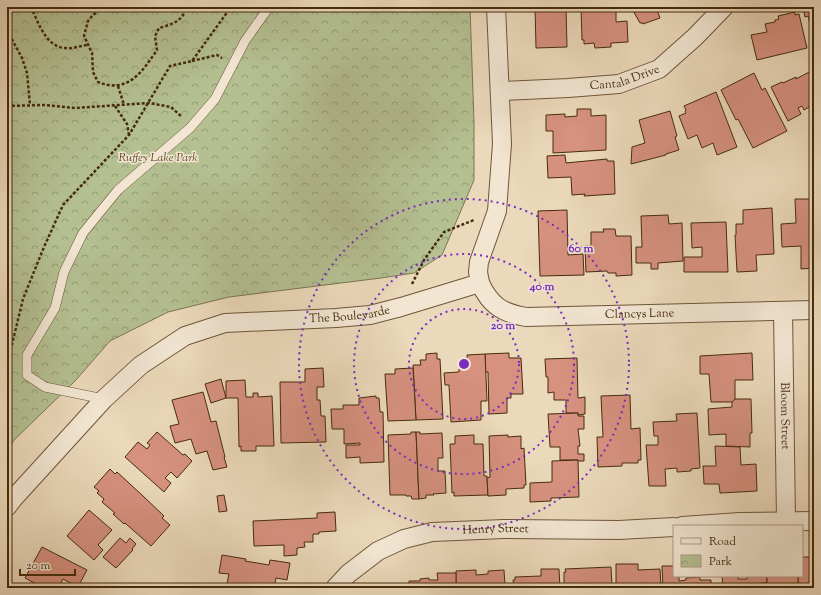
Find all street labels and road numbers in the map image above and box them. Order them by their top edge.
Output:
street label: Cantala Drive [589,60,663,95]
street label: The Boulevarde [308,301,392,328]
street label: Clancys Lane [605,304,675,324]
street label: Bloom Street [775,382,794,450]
street label: Henry Street [462,520,529,540]

